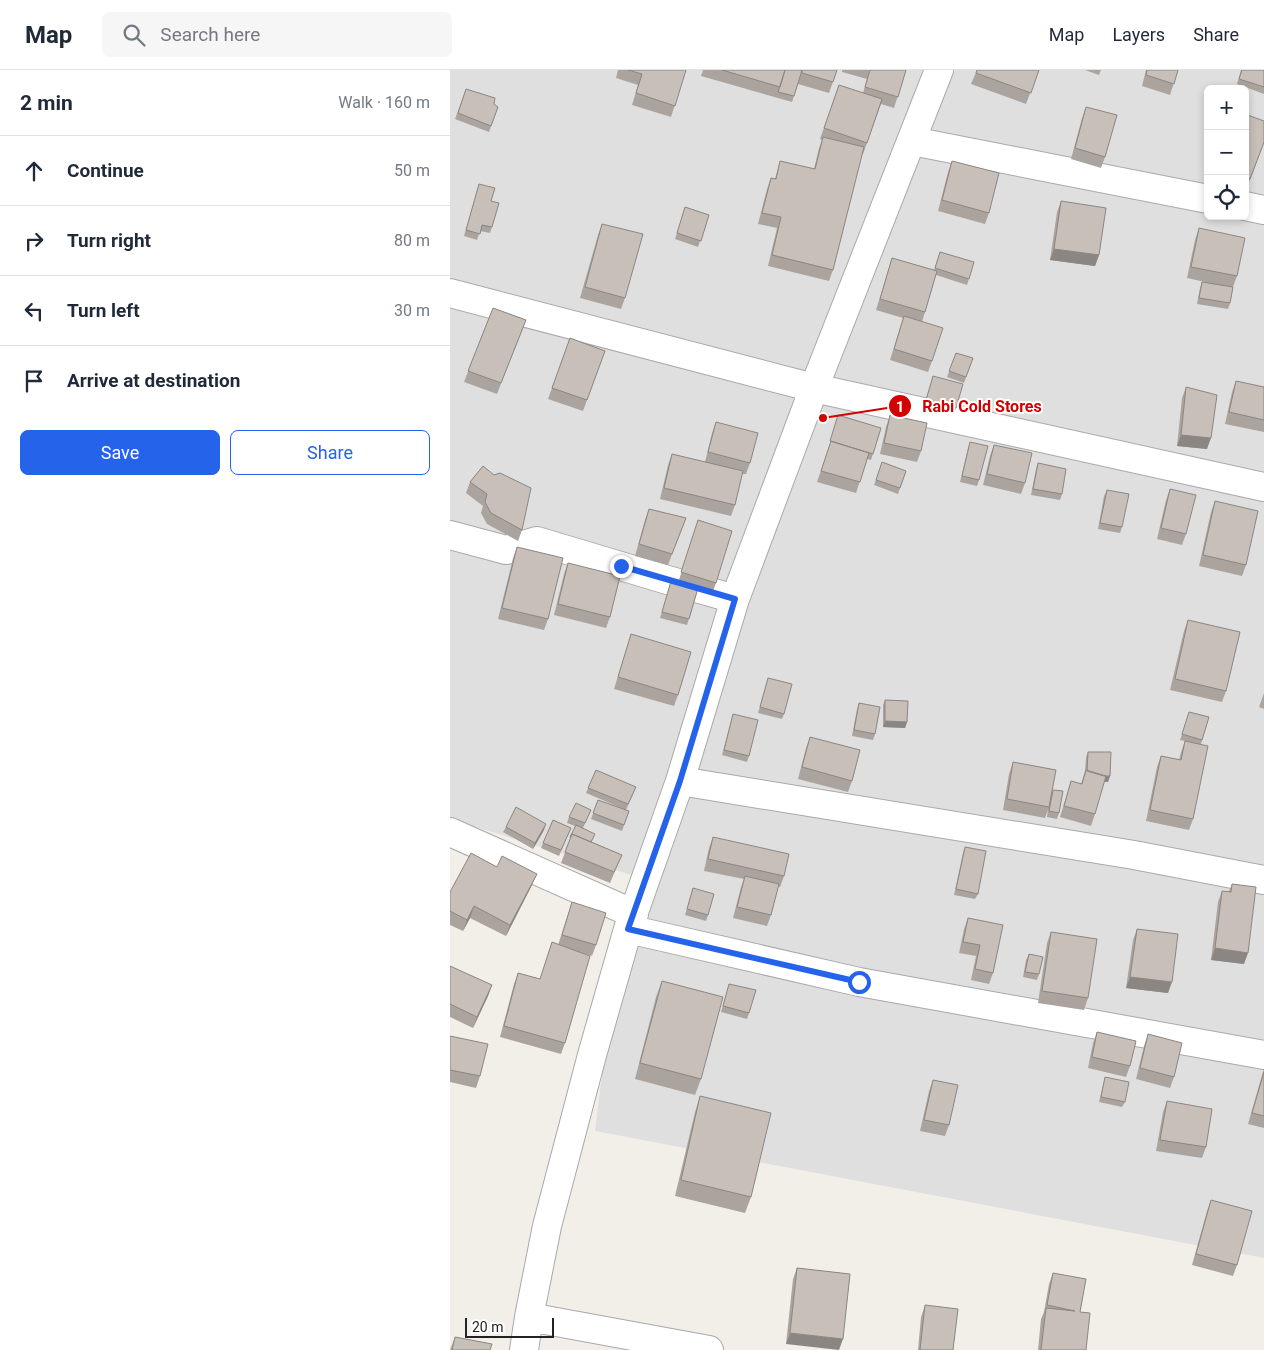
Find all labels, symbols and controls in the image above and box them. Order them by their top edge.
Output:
search box [102,12,452,57]
text: Map [25,21,72,49]
icon: search [120,21,148,49]
text: Search here [160,23,260,46]
text: Map [1049,24,1084,45]
text: Layers [1112,24,1165,45]
text: Share [1193,24,1239,45]
map controls [1204,85,1249,220]
button: + [1204,85,1249,130]
text: 2 min [20,91,73,115]
text: Walk · 160 m [338,93,430,112]
button: − [1204,130,1249,175]
icon: ahead [20,157,48,185]
text: Continue [67,159,144,182]
text: 50 m [394,161,430,180]
button: locate [1204,175,1249,220]
icon: right [20,227,48,255]
text: Turn right [67,229,151,252]
text: 80 m [394,231,430,250]
icon: left [20,297,48,325]
text: Turn left [67,299,140,322]
text: 30 m [394,301,430,320]
icon: arrive [20,367,48,395]
text: Arrive at destination [67,369,240,392]
callout: Rabi Cold Stores [887,391,1052,422]
text: Rabi Cold Stores [922,397,1042,416]
text: 1 [896,398,904,416]
button: Save [20,430,220,475]
button: Share [230,430,430,475]
route end [610,555,633,578]
route start [848,971,871,994]
scale bar [465,1315,554,1338]
text: 20 m [472,1319,504,1335]

